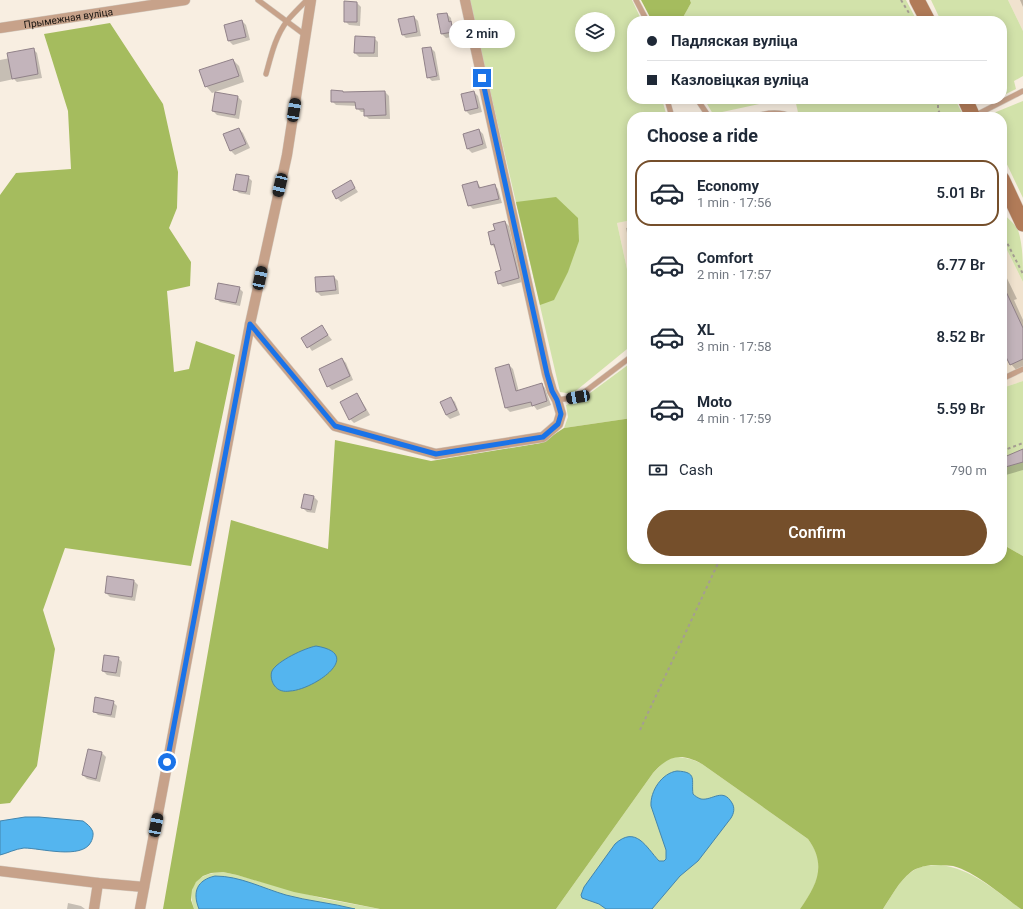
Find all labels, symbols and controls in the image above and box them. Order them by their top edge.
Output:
street label: Прымежная вуліца [23,6,114,30]
map controls [575,12,615,52]
button: layers [575,12,615,52]
callout: 2 min [449,20,515,48]
text: 2 min [466,26,498,41]
text: Падляская вуліца [671,32,798,50]
route end [473,69,491,87]
text: Казловіцкая вуліца [671,71,809,89]
car [286,97,302,123]
text: Choose a ride [647,125,758,146]
car [271,172,289,198]
icon: car [649,175,685,211]
text: Economy [697,177,759,195]
text: 5.01 Br [936,184,985,202]
text: 1 min · 17:56 [697,195,772,210]
icon: car [649,247,685,283]
text: Comfort [697,249,753,267]
text: 6.77 Br [936,256,985,274]
car [252,265,268,291]
text: 2 min · 17:57 [697,267,772,282]
icon: car [649,319,685,355]
text: XL [697,321,715,339]
text: 8.52 Br [936,328,985,346]
text: 3 min · 17:58 [697,339,772,354]
car [565,389,591,405]
icon: car [649,391,685,427]
text: Moto [697,393,732,411]
text: 5.59 Br [936,400,985,418]
text: 4 min · 17:59 [697,411,772,426]
icon: cash [647,459,669,481]
text: Cash [679,461,713,479]
text: 790 m [950,463,987,478]
button: Confirm [647,510,987,556]
route start [158,753,176,771]
car [148,812,164,838]

